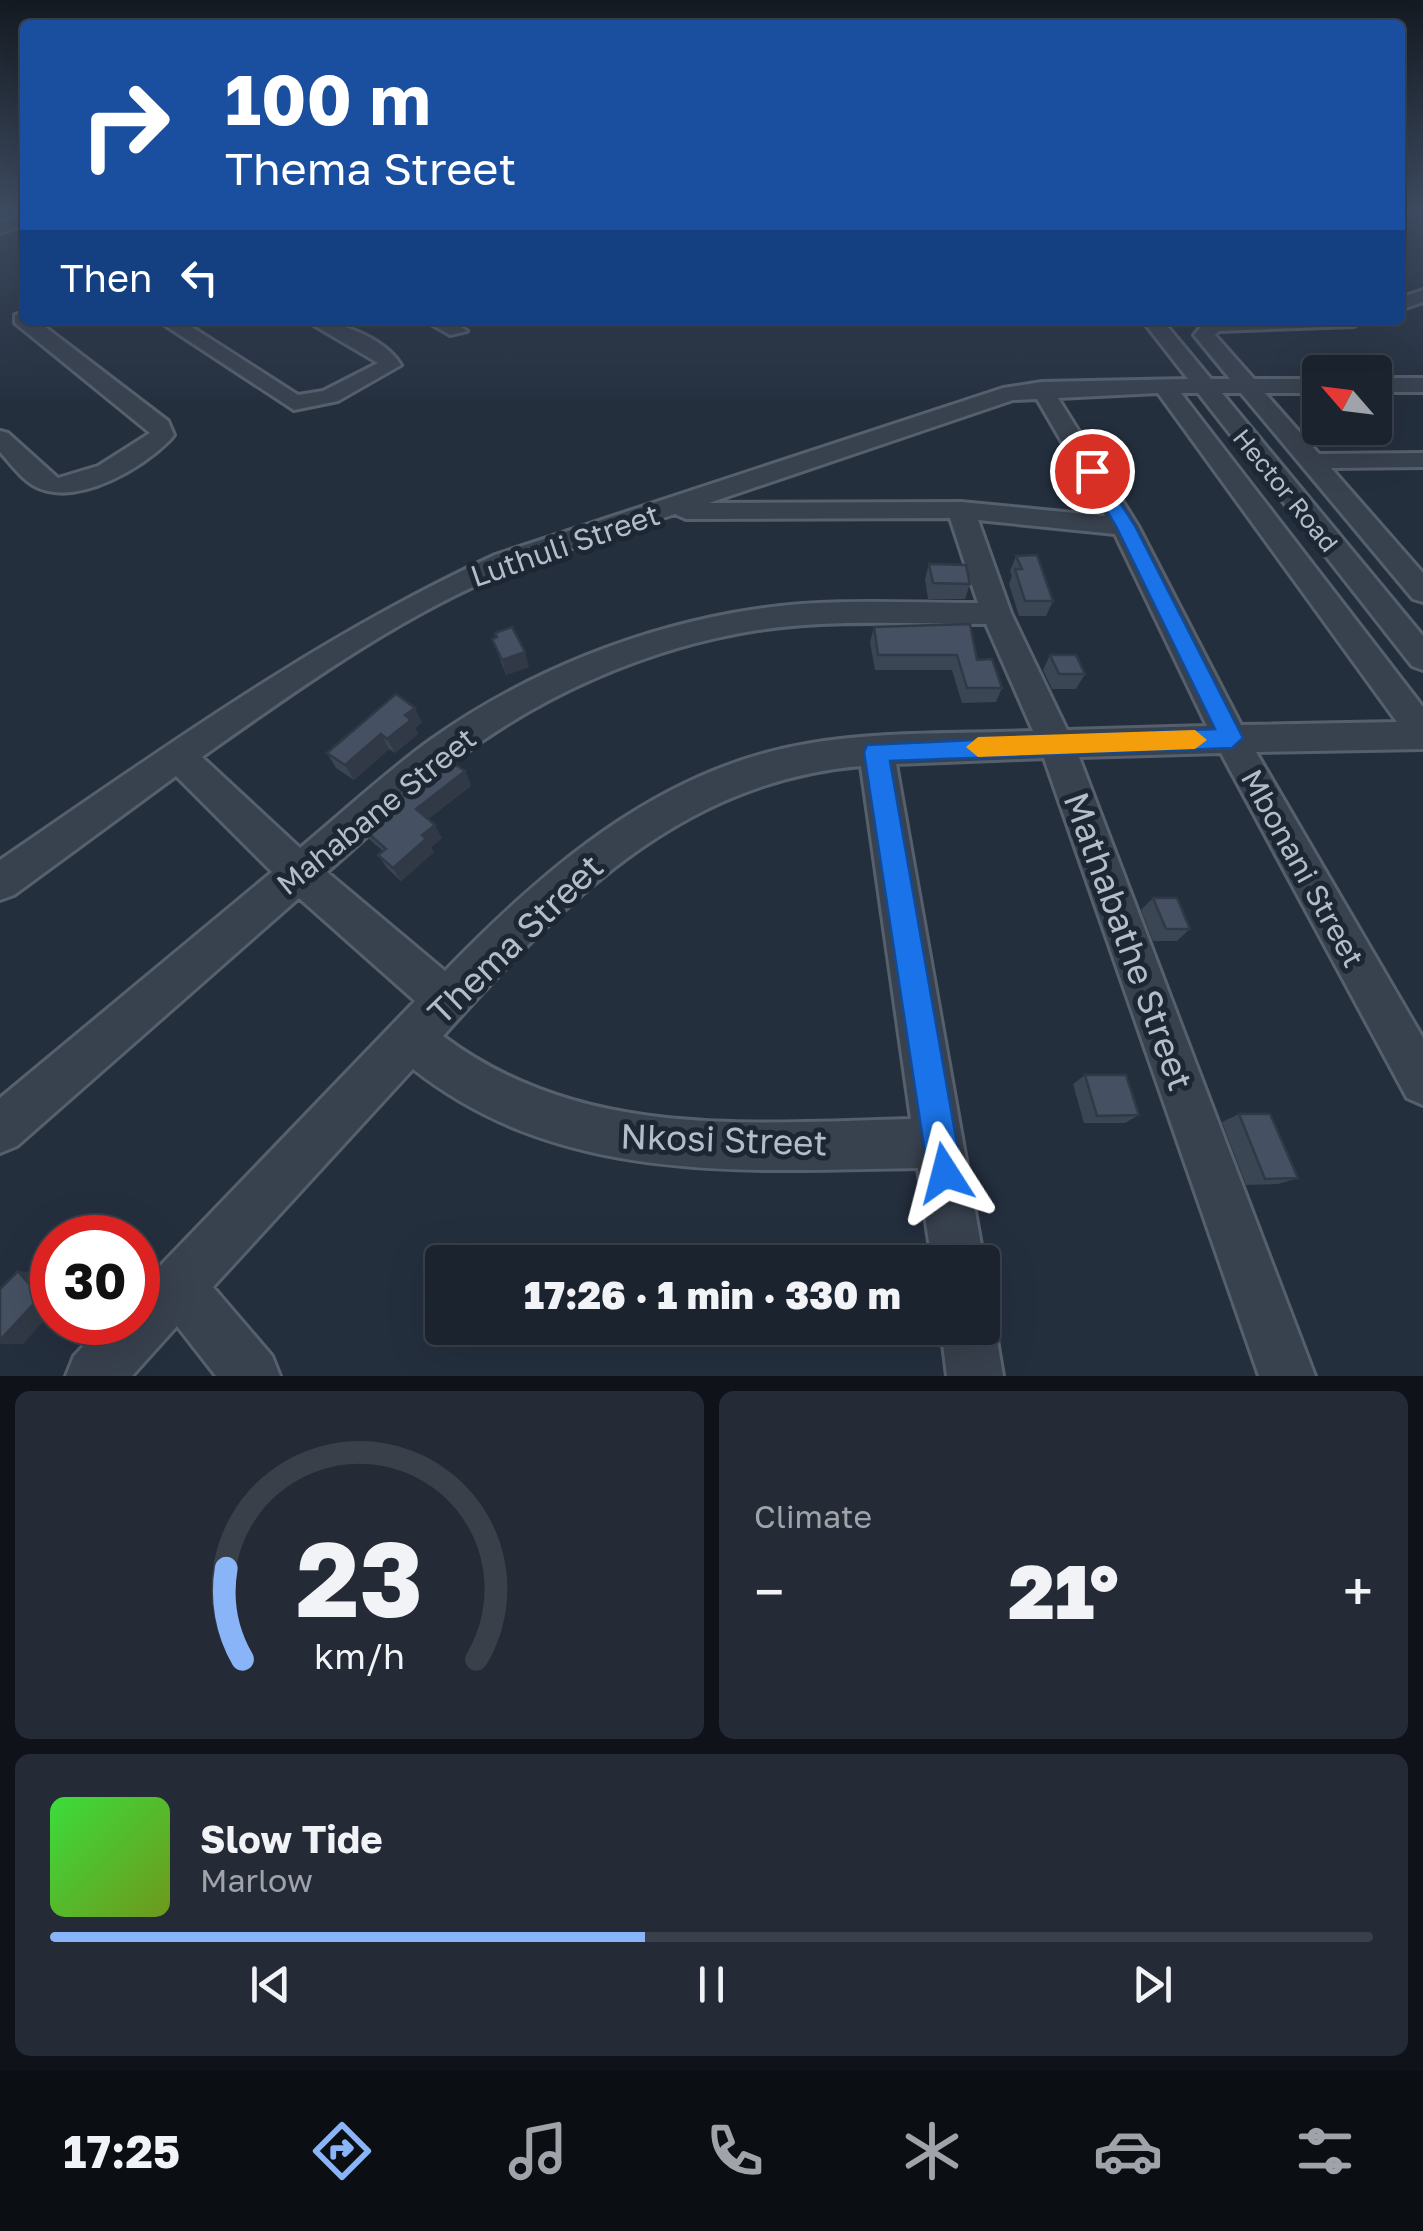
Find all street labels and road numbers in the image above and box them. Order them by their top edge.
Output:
street label: Hector Road [1227,422,1345,558]
street label: Luthuli Street [466,496,664,594]
street label: Mahabane Street [269,720,483,902]
street label: Mbonani Street [1234,763,1372,973]
street label: Mathabathe Street [1056,786,1202,1096]
street label: Thema Street [419,845,611,1033]
street label: Nkosi Street [620,1114,828,1164]

